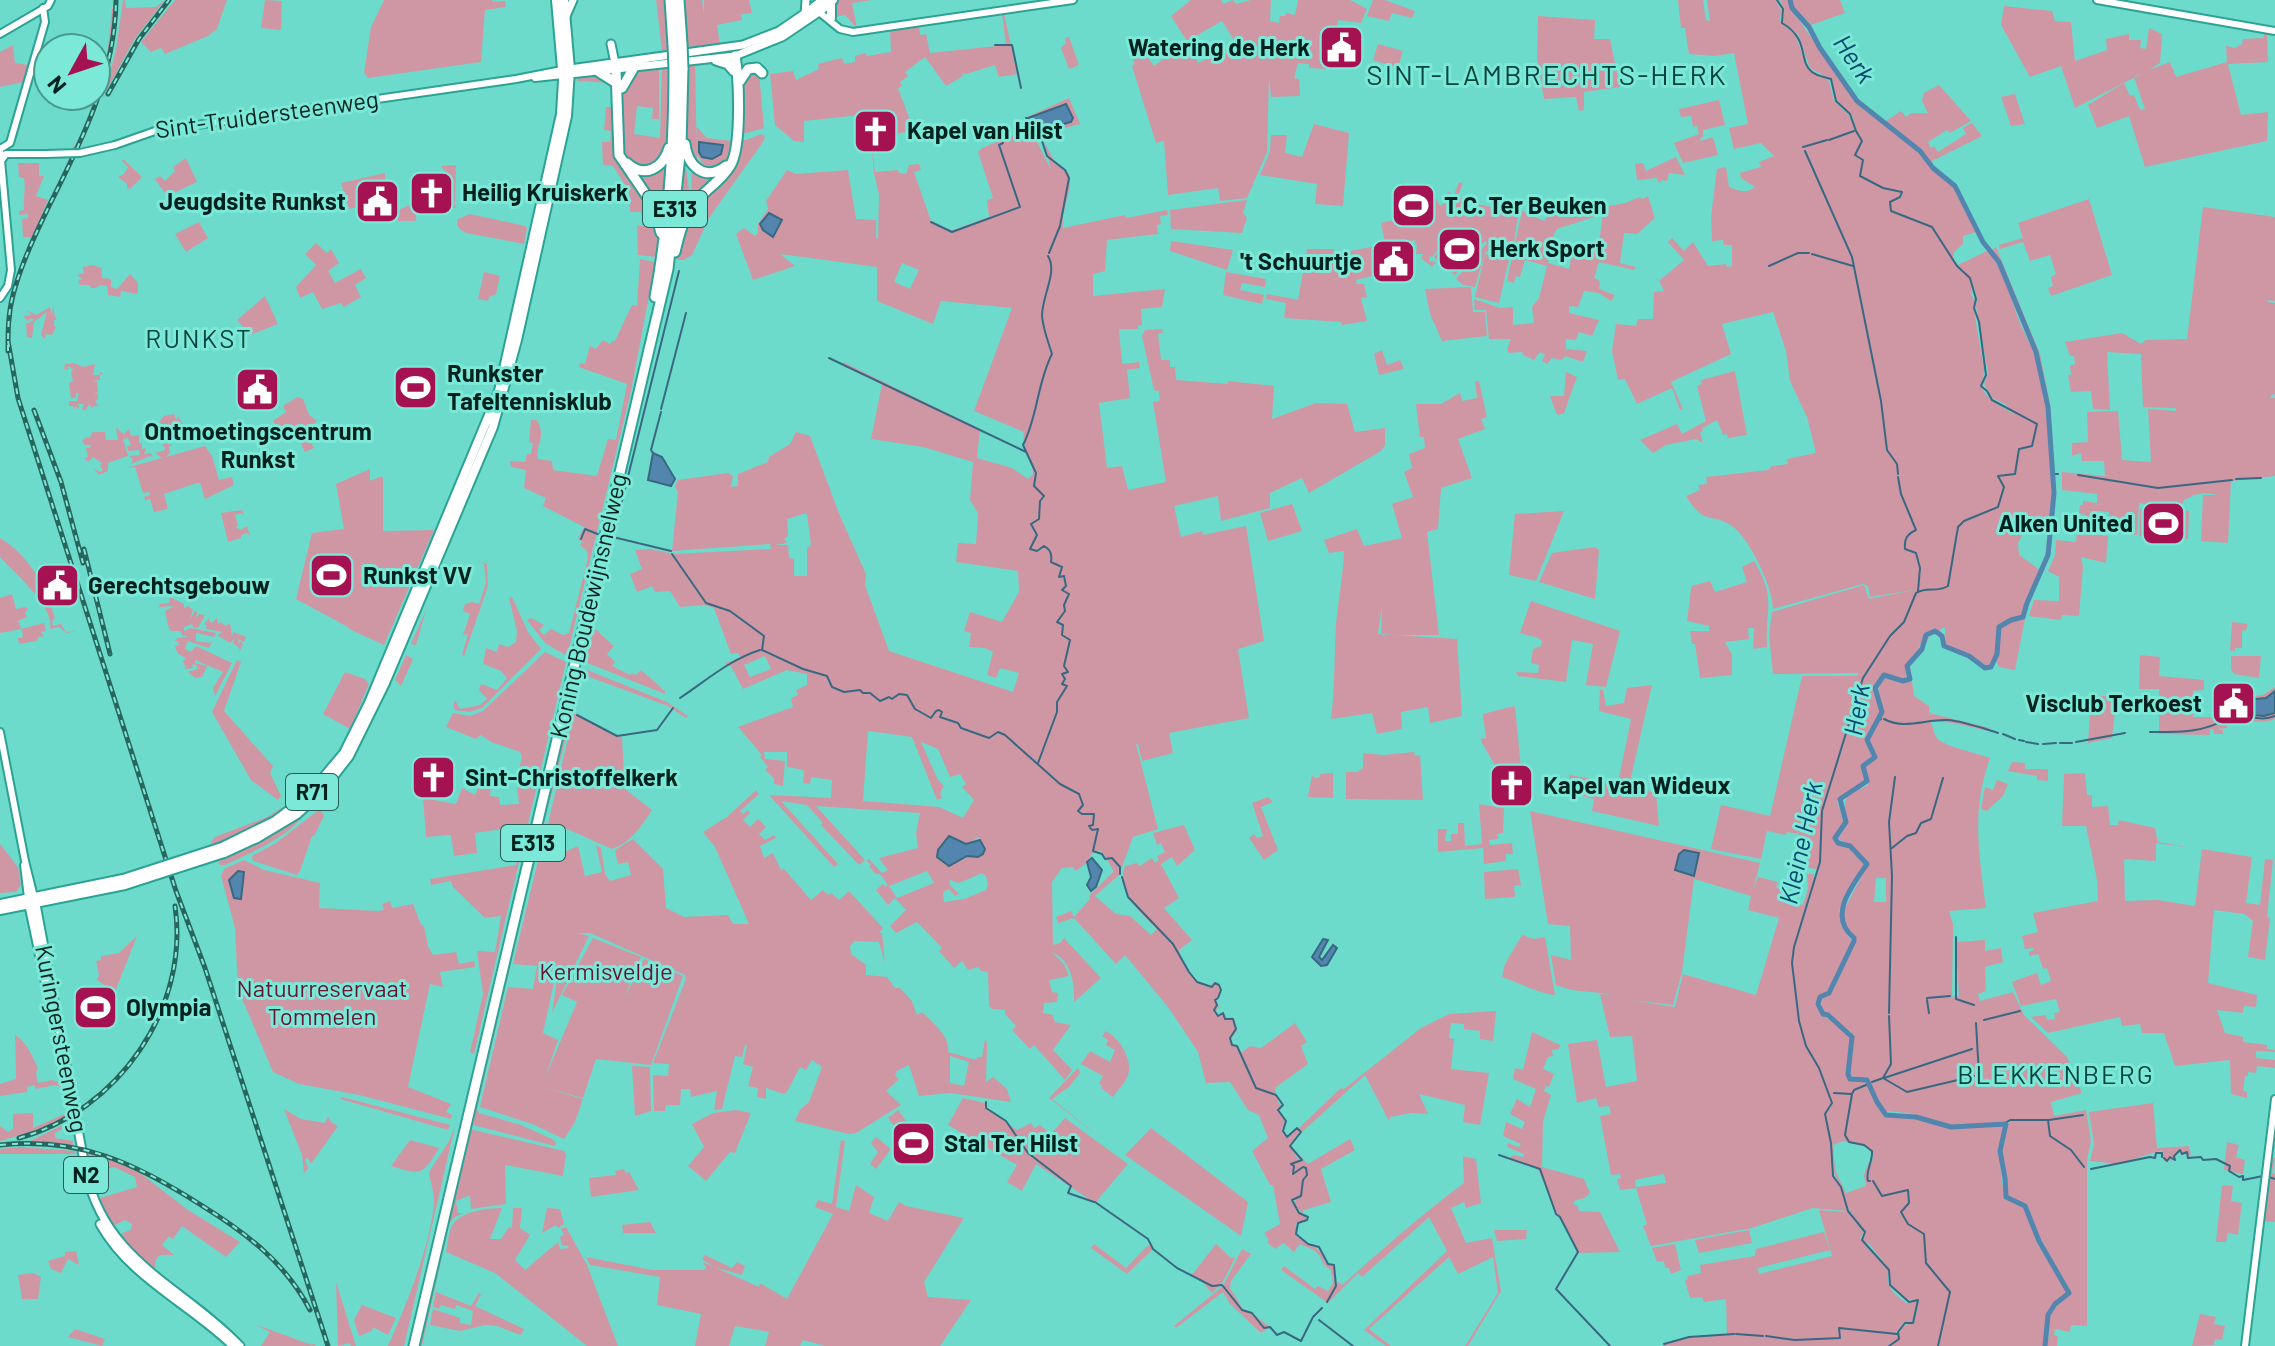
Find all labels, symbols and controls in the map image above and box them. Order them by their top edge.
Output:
public building icon: Watering de Herk [1317,24,1365,72]
water label: Herk [1828,28,1883,89]
north arrow [32,32,112,112]
place label: Watering de Herk [1128,32,1310,61]
district label: SINT-LAMBRECHTS-HERK [1366,57,1728,91]
text: N [41,72,71,99]
street label: Sint-Truidersteenweg [153,83,380,144]
church icon: Kapel van Hilst [852,107,900,155]
place label: Kapel van Hilst [907,115,1063,144]
church icon: Heilig Kruiskerk [407,169,455,217]
place label: Heilig Kruiskerk [462,177,629,206]
public building icon: Jeugdsite Runkst [353,178,401,226]
sports icon: T.C. Ter Beuken [1389,182,1437,230]
place label: Jeugdsite Runkst [159,186,346,215]
place label: T.C. Ter Beuken [1444,190,1607,219]
road number: E313 [643,191,707,227]
sports icon: Herk Sport [1435,225,1483,273]
place label: Herk Sport [1490,233,1605,262]
public building icon: 't Schuurtje [1369,238,1417,286]
place label: 't Schuurtje [1240,246,1362,275]
district label: RUNKST [145,322,253,353]
place label: Runkster Tafeltennisklub [447,358,612,415]
sports icon: Runkster Tafeltennisklub [392,364,440,412]
public building icon: Ontmoetingscentrum Runkst [234,366,282,414]
place label: Ontmoetingscentrum Runkst [144,416,372,473]
street label: Koning Boudewijnsnelweg [543,470,632,741]
sports icon: Alken United [2140,500,2188,548]
place label: Alken United [1998,508,2133,537]
sports icon: Runkst VV [308,552,356,600]
place label: Runkst VV [363,560,472,589]
public building icon: Gerechtsgebouw [33,562,81,610]
place label: Gerechtsgebouw [88,570,270,599]
public building icon: Visclub Terkoest [2209,680,2257,728]
water label: Herk [1836,681,1875,738]
place label: Visclub Terkoest [2025,688,2202,717]
church icon: Sint-Christoffelkerk [410,754,458,802]
place label: Sint-Christoffelkerk [465,762,678,791]
church icon: Kapel van Wideux [1488,762,1536,810]
place label: Kapel van Wideux [1543,770,1730,799]
road number: R71 [286,774,338,810]
water label: Kleine Herk [1771,778,1828,907]
road number: E313 [501,825,565,861]
street label: Kuringersteenweg [30,943,95,1135]
park label: Kermisveldje [539,956,673,985]
park label: Natuurreservaat Tommelen [237,973,407,1030]
sports icon: Olympia [71,984,119,1032]
place label: Olympia [126,992,211,1021]
district label: BLEKKENBERG [1957,1058,2155,1089]
sports icon: Stal Ter Hilst [889,1120,937,1168]
place label: Stal Ter Hilst [944,1128,1078,1157]
road number: N2 [64,1157,108,1193]

